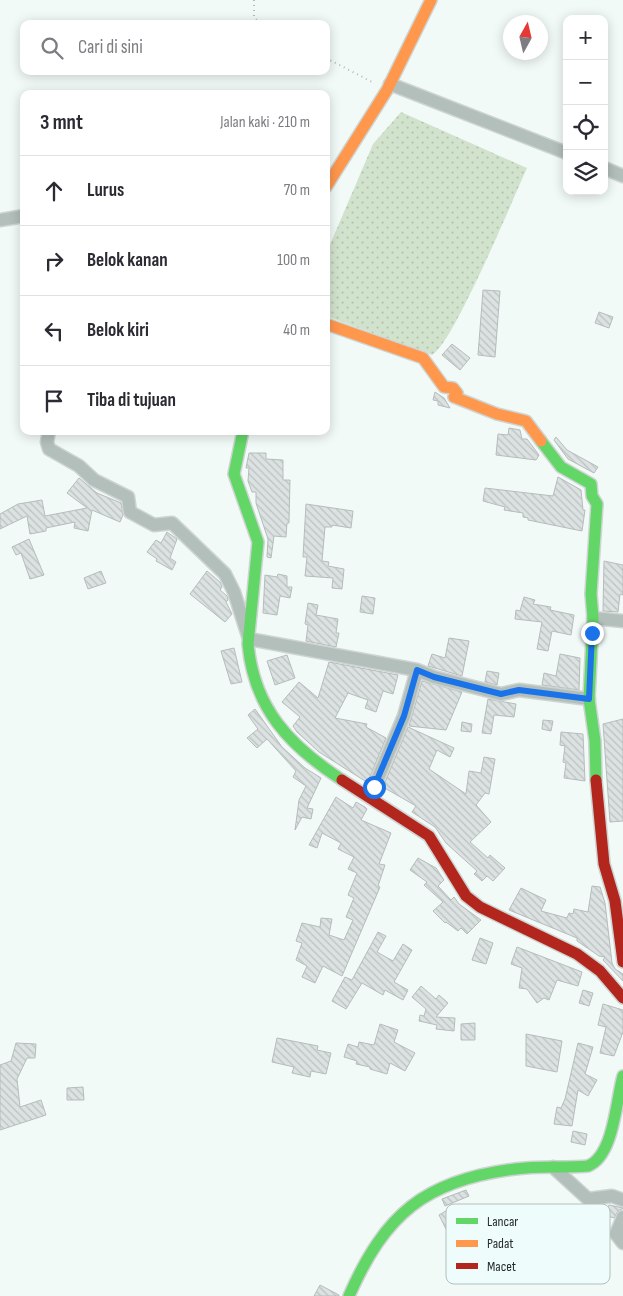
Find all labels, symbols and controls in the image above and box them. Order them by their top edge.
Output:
north arrow [503,15,548,60]
map controls [563,15,608,195]
button: + [563,15,608,60]
search box [20,20,330,75]
icon: search [38,34,66,62]
text: Cari di sini [78,36,143,59]
button: − [563,60,608,105]
button: locate [563,105,608,150]
text: 3 mnt [40,110,83,135]
text: Jalan kaki · 210 m [220,113,310,132]
button: layers [563,150,608,195]
icon: ahead [40,177,68,205]
text: Lurus [87,179,124,202]
text: 70 m [284,181,310,200]
icon: right [40,247,68,275]
text: Belok kanan [87,249,168,272]
text: 100 m [277,251,310,270]
icon: left [40,317,68,345]
text: Belok kiri [87,319,149,342]
text: 40 m [283,321,310,340]
icon: arrive [40,387,68,415]
text: Tiba di tujuan [87,389,176,412]
route end [581,622,604,645]
route start [363,776,386,799]
legend [446,1204,610,1284]
text: Lancar [487,1213,518,1230]
text: Padat [487,1235,514,1252]
text: Macet [487,1258,516,1275]

